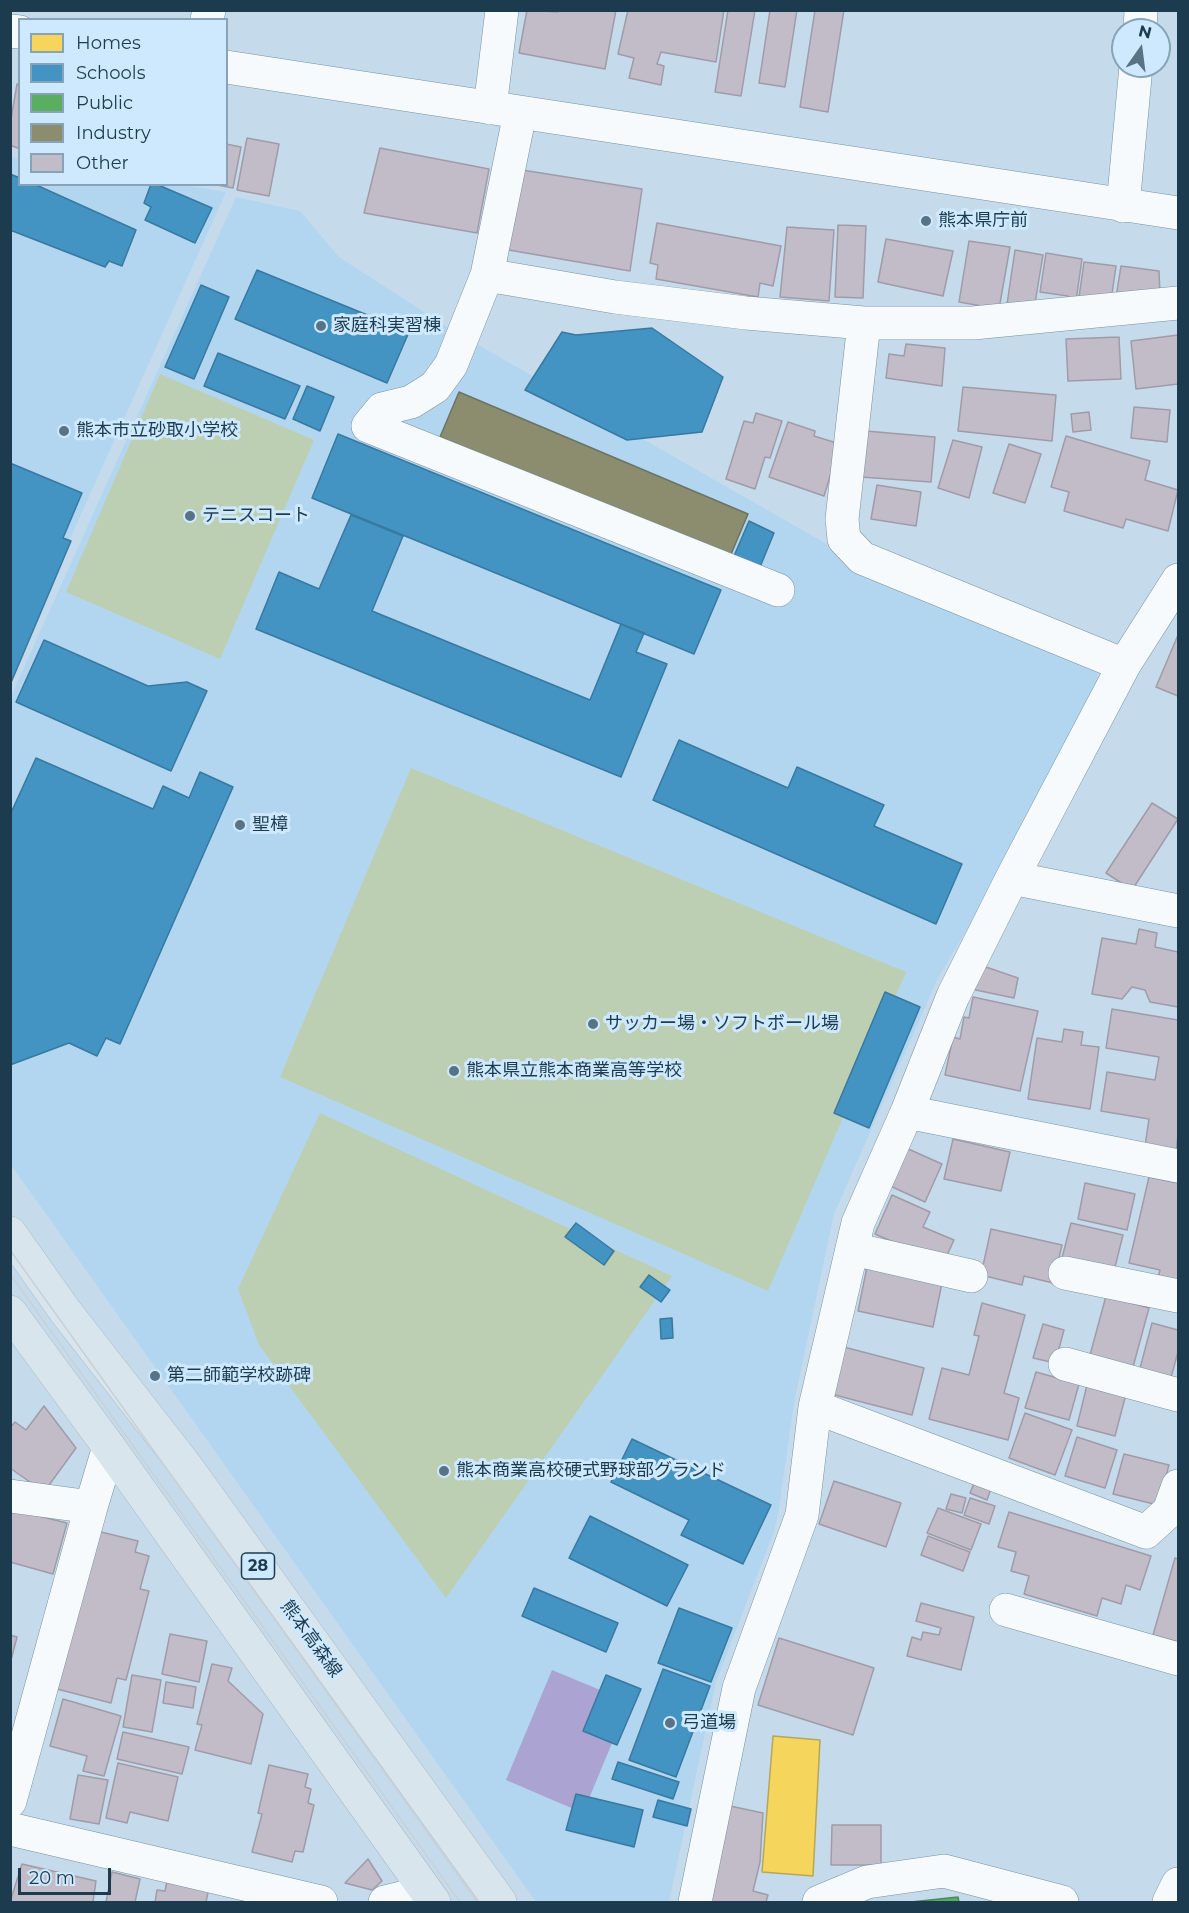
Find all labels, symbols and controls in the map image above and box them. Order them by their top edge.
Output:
legend [18,18,228,186]
north arrow [1111,18,1171,78]
text: N [1136,21,1154,43]
text: Homes [76,32,141,54]
text: Schools [76,62,145,84]
text: Public [76,92,133,114]
text: Industry [76,122,151,144]
text: Other [76,152,129,174]
place label: 熊本県庁前 [938,210,1028,232]
marker: 熊本県庁前 [919,214,933,228]
place label: 家庭科実習棟 [333,315,441,337]
marker: 家庭科実習棟 [314,319,328,333]
place label: 熊本市立砂取小学校 [76,420,238,442]
marker: 熊本市立砂取小学校 [57,424,71,438]
place label: テニスコート [202,505,310,527]
marker: テニスコート [183,509,197,523]
place label: 聖樟 [252,814,288,836]
marker: 聖樟 [233,818,247,832]
place label: サッカー場・ソフトボール場 [605,1013,839,1035]
marker: サッカー場・ソフトボール場 [586,1017,600,1031]
place label: 熊本県立熊本商業高等学校 [466,1060,682,1082]
marker: 熊本県立熊本商業高等学校 [447,1064,461,1078]
place label: 第二師範学校跡碑 [167,1365,311,1387]
marker: 第二師範学校跡碑 [148,1369,162,1383]
place label: 熊本商業高校硬式野球部グランド [456,1460,726,1482]
marker: 熊本商業高校硬式野球部グランド [437,1464,451,1478]
road number: 28 [242,1553,274,1579]
street label: 熊本高森線 [276,1596,346,1682]
place label: 弓道場 [682,1712,736,1734]
marker: 弓道場 [663,1716,677,1730]
scale bar [21,1856,114,1894]
text: 20 m [29,1867,75,1889]

